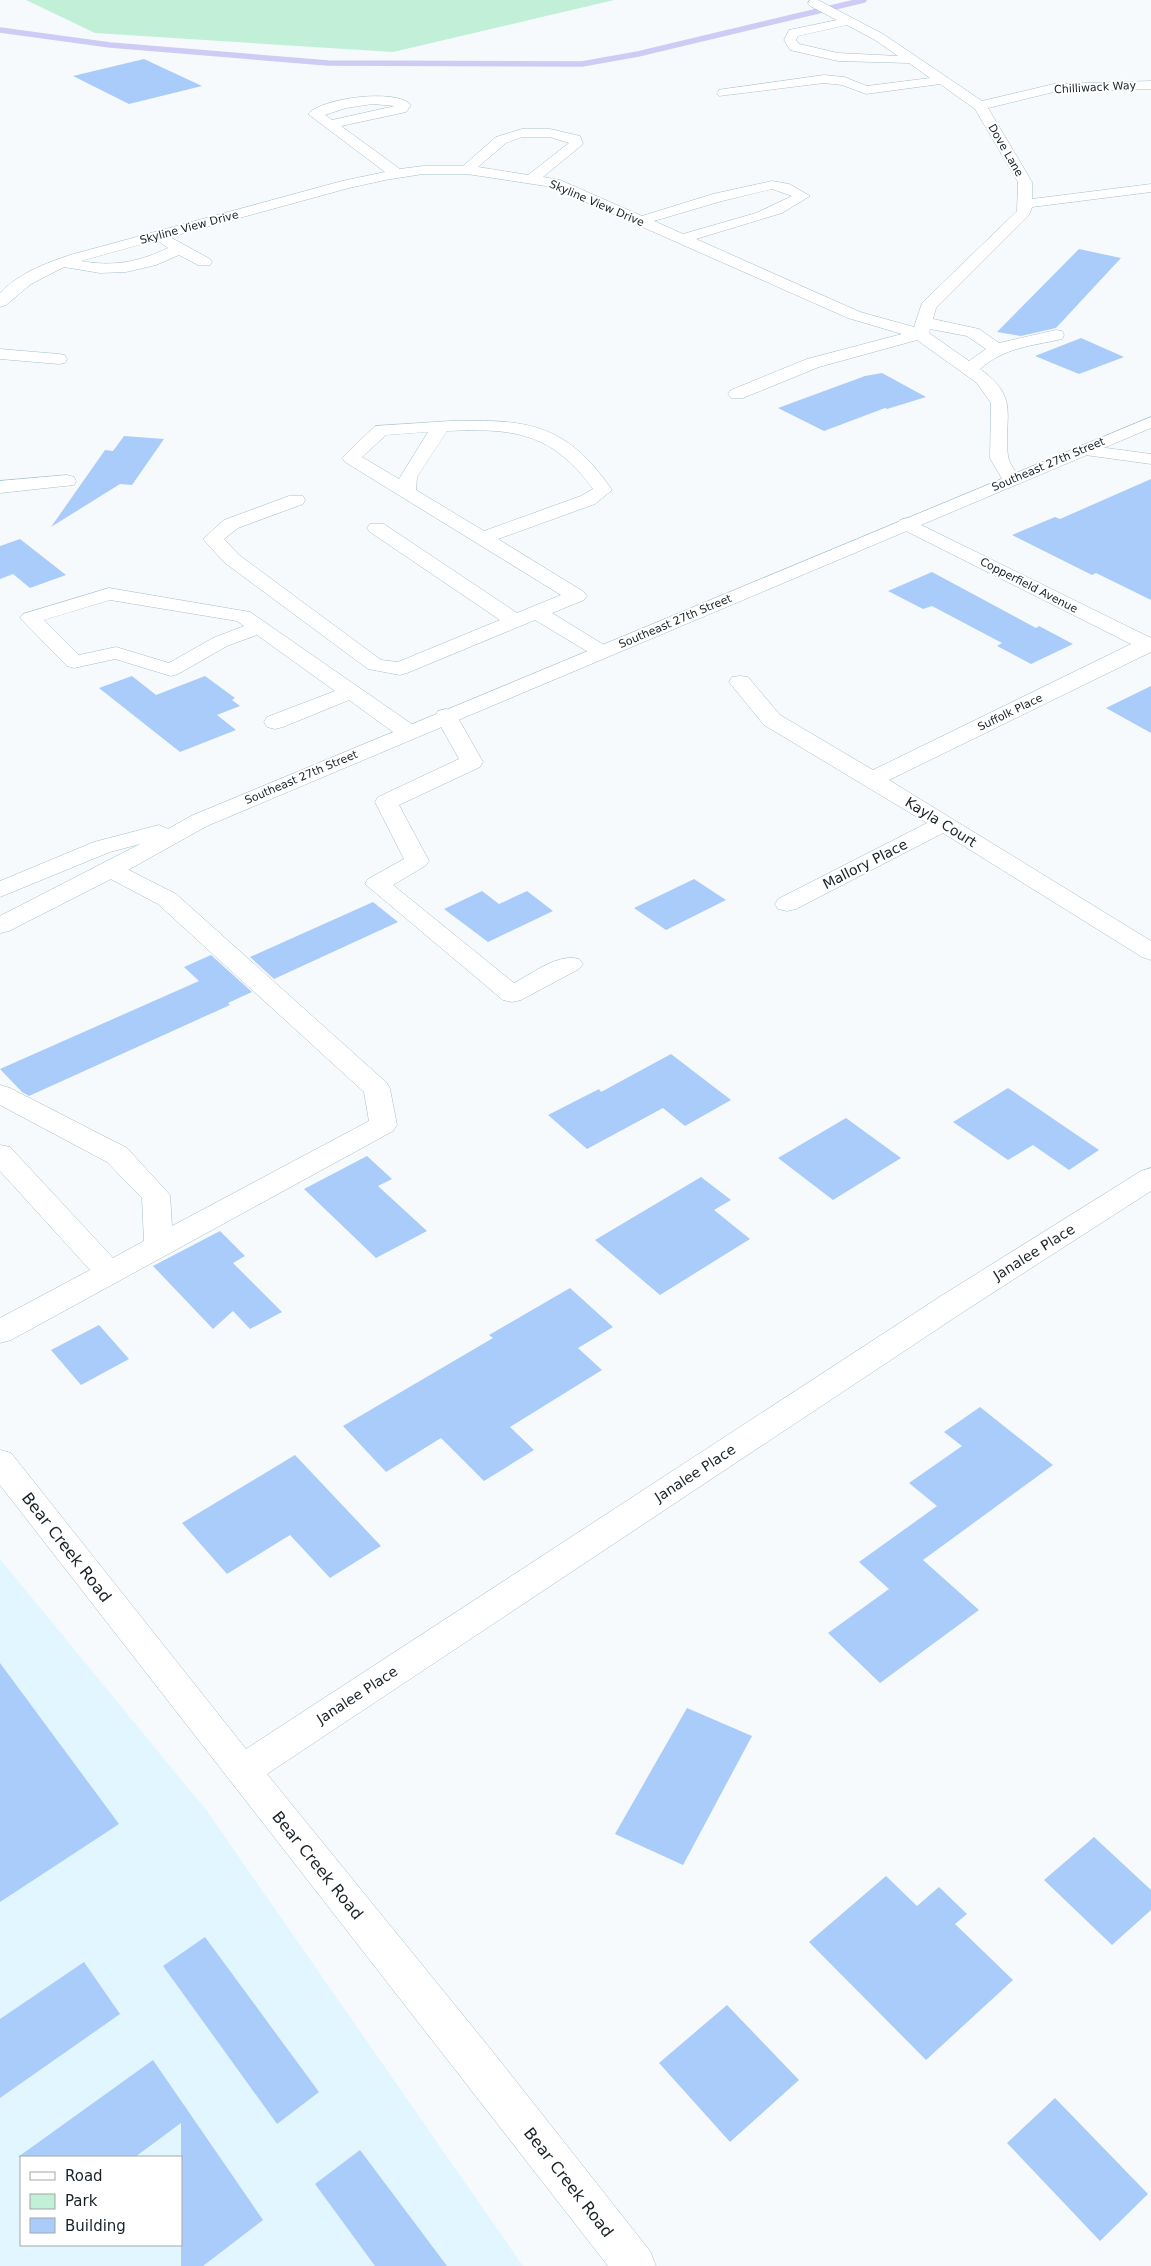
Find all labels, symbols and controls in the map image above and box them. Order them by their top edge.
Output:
street label: Chilliwack Way [1054,79,1137,96]
street label: Dove Lane [985,122,1026,179]
street label: Skyline View Drive [547,178,646,229]
street label: Skyline View Drive [138,208,240,247]
street label: Southeast 27th Street [990,435,1107,494]
street label: Copperfield Avenue [978,555,1080,616]
street label: Southeast 27th Street [617,592,734,651]
street label: Suffolk Place [976,691,1045,734]
street label: Southeast 27th Street [243,748,360,807]
street label: Kayla Court [902,794,980,851]
street label: Mallory Place [820,836,910,892]
street label: Janalee Place [989,1221,1078,1284]
street label: Janalee Place [651,1441,738,1506]
street label: Bear Creek Road [18,1489,115,1606]
street label: Janalee Place [313,1663,400,1728]
street label: Bear Creek Road [268,1807,367,1923]
street label: Bear Creek Road [520,2124,617,2241]
legend [20,2156,182,2246]
text: Road [65,2167,103,2185]
text: Park [65,2192,98,2210]
text: Building [65,2217,126,2235]

